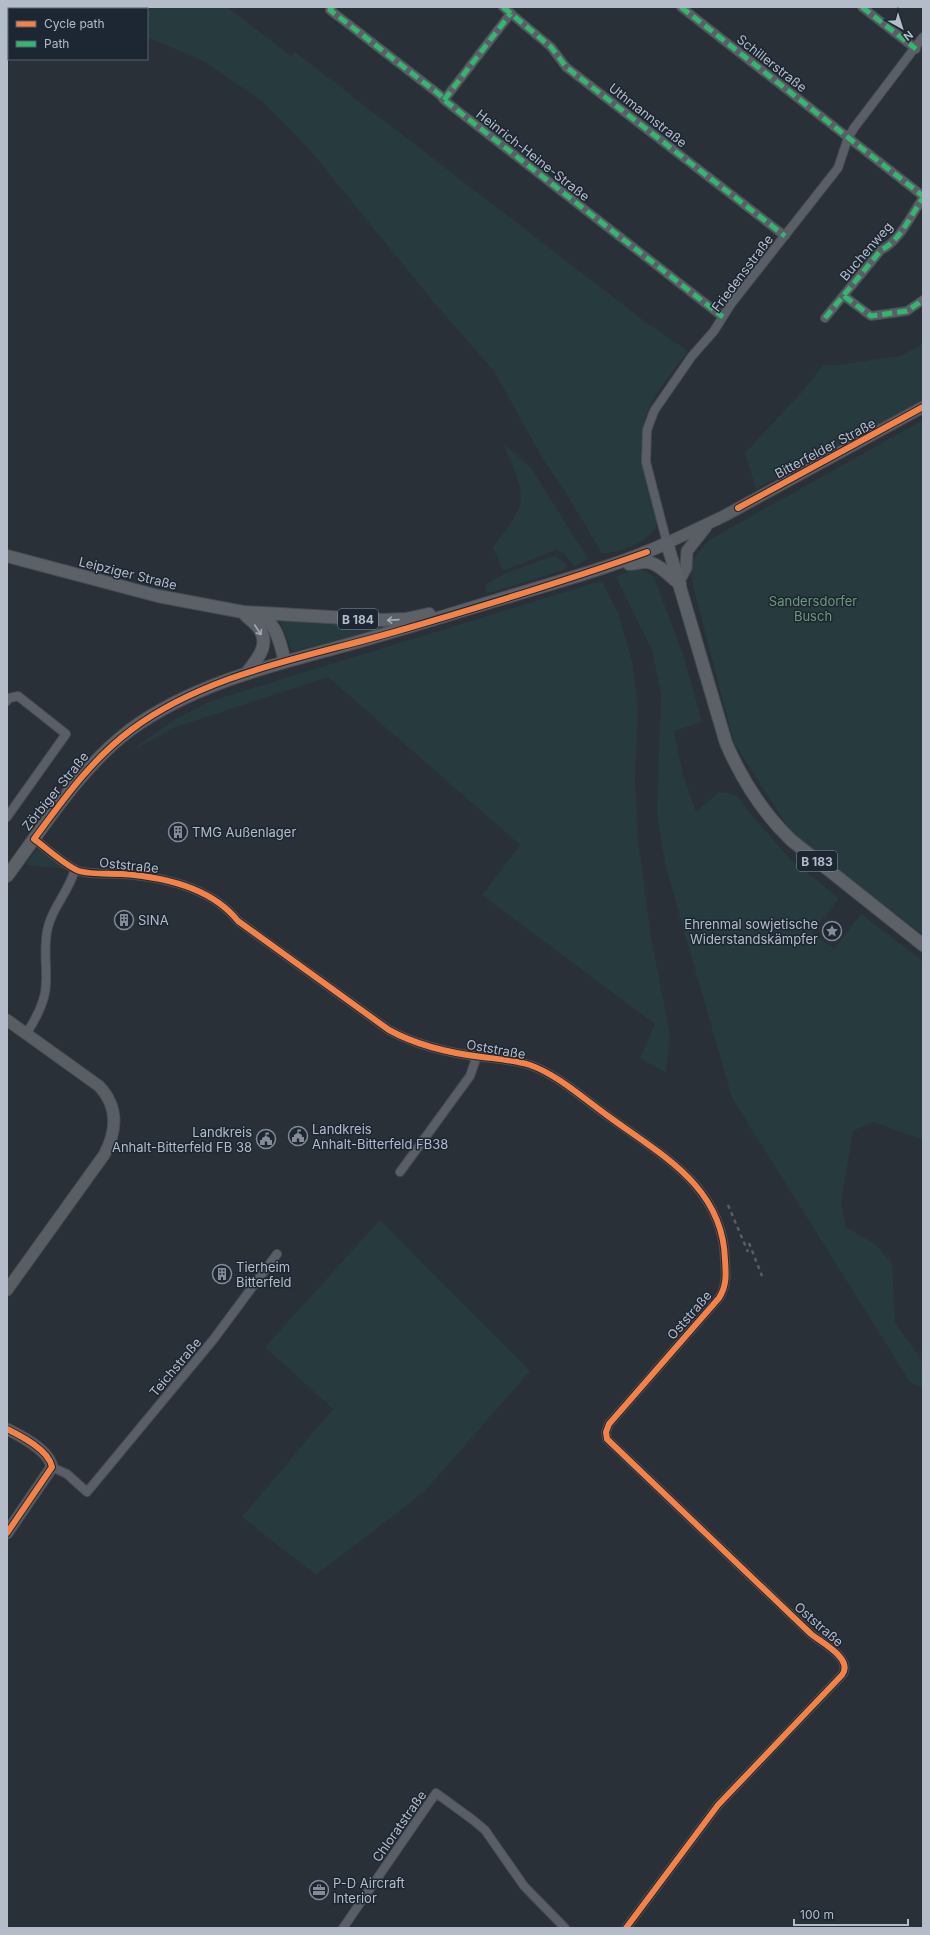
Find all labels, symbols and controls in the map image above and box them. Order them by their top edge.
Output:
legend [8,8,148,60]
north arrow [882,8,922,48]
text: Cycle path [44,16,105,31]
text: N [901,28,916,44]
street label: Schillerstraße [734,31,810,95]
text: Path [44,36,69,51]
street label: Uthmannstraße [606,80,690,150]
street label: Heinrich-Heine-Straße [473,106,593,204]
street label: Buchenweg [836,218,896,284]
street label: Friedensstraße [708,231,776,315]
street label: Bitterfelder Straße [772,415,878,481]
street label: Leipziger Straße [77,553,179,593]
park label: Sandersdorfer Busch [769,593,857,624]
road number: B 184 [338,609,378,629]
one-way arrow [387,616,400,623]
one-way arrow [255,624,263,636]
street label: Zörbiger Straße [18,748,92,834]
building icon: TMG Außenlager [167,821,189,843]
place label: TMG Außenlager [192,824,296,840]
road number: B 183 [797,851,837,871]
street label: Oststraße [98,854,160,876]
building icon: SINA [113,909,135,931]
place label: SINA [138,912,169,928]
place label: Ehrenmal sowjetische Widerstandskämpfer [684,916,818,947]
place icon: Ehrenmal sowjetische Widerstandskämpfer [821,920,843,942]
street label: Oststraße [465,1036,527,1062]
place label: Landkreis Anhalt-Bitterfeld FB38 [312,1121,448,1152]
place label: Landkreis Anhalt-Bitterfeld FB 38 [112,1124,252,1155]
public building icon: Landkreis Anhalt-Bitterfeld FB38 [287,1125,309,1147]
public building icon: Landkreis Anhalt-Bitterfeld FB 38 [255,1128,277,1150]
place label: Tierheim Bitterfeld [236,1259,292,1290]
building icon: Tierheim Bitterfeld [211,1263,233,1285]
street label: Oststraße [663,1287,715,1343]
street label: Teichstraße [146,1334,204,1400]
street label: Oststraße [791,1598,847,1650]
street label: Chloratstraße [369,1787,429,1865]
place label: P-D Aircraft Interior [333,1875,405,1906]
office icon: P-D Aircraft Interior [308,1879,330,1901]
scale bar [794,1901,908,1927]
text: 100 m [800,1907,834,1922]

